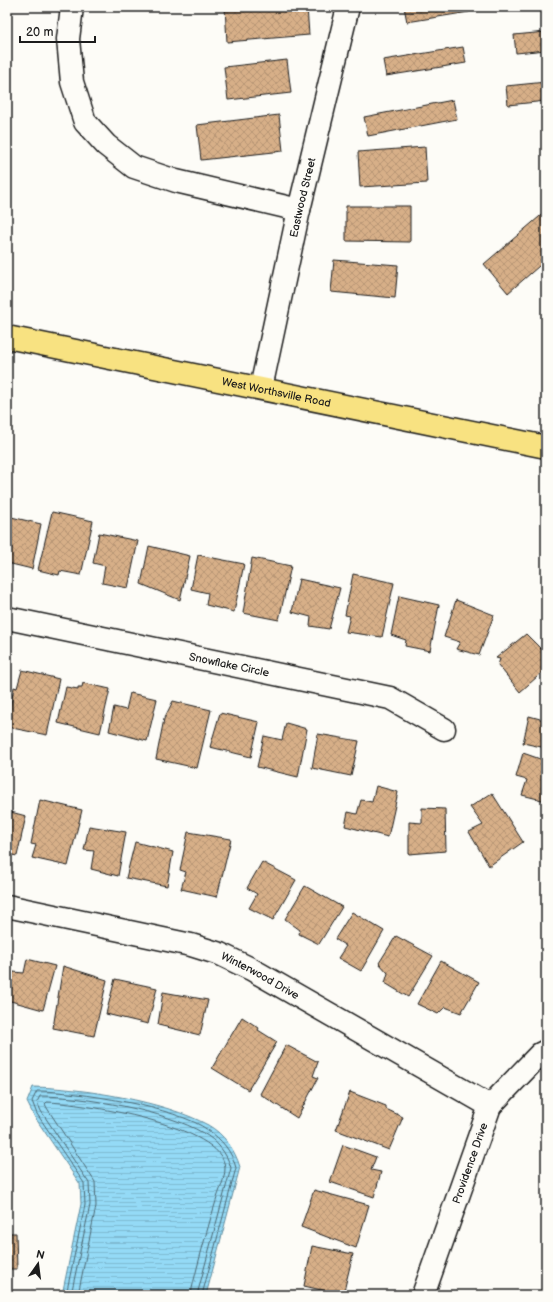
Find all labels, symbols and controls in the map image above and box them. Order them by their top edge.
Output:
scale bar [20,18,95,44]
text: 20 m [26,25,53,40]
street label: Eastwood Street [287,156,319,239]
street label: West Worthsville Road [221,375,332,410]
street label: Snowflake Circle [188,650,271,680]
street label: Winterwood Drive [219,950,302,1002]
street label: Providence Drive [450,1120,491,1205]
north arrow [18,1244,58,1284]
text: N [35,1247,46,1262]

